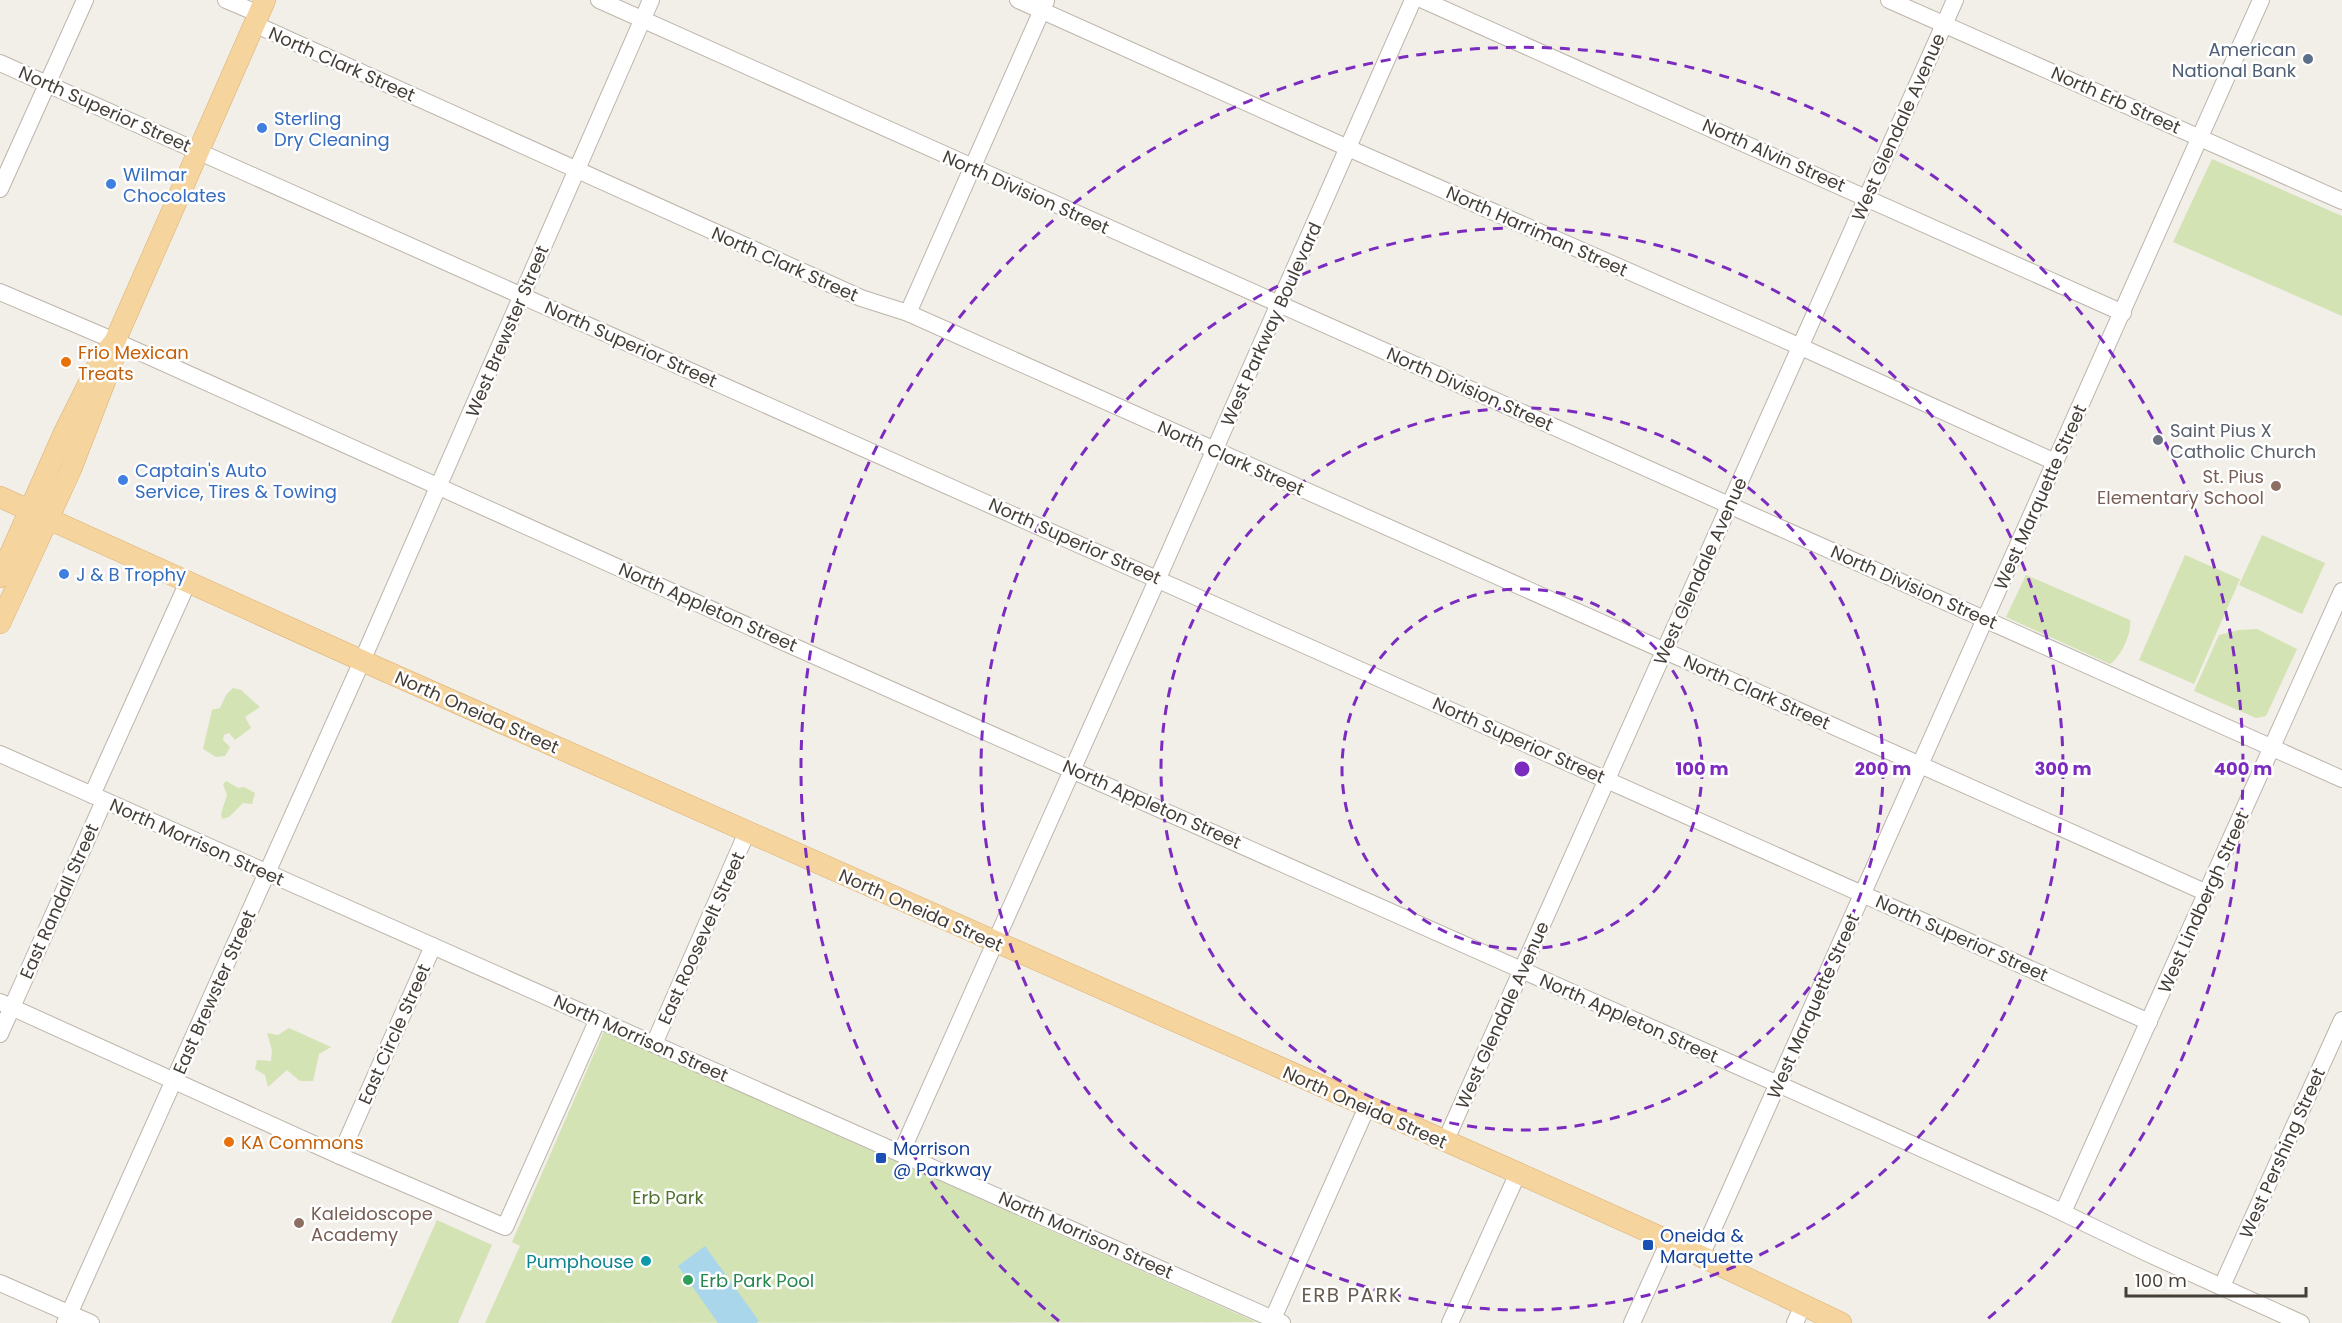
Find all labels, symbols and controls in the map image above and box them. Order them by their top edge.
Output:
street label: North Clark Street [265,20,419,108]
street label: West Glendale Avenue [1845,29,1951,225]
place label: American National Bank [2172,37,2297,83]
marker: American National Bank [2301,52,2315,66]
street label: North Superior Street [15,60,195,158]
street label: North Erb Street [2047,60,2185,140]
place label: Sterling Dry Cleaning [274,106,390,152]
street label: North Alvin Street [1699,112,1849,198]
marker: Sterling Dry Cleaning [255,121,269,135]
street label: North Division Street [939,144,1113,240]
place label: Wilmar Chocolates [123,162,226,208]
marker: Wilmar Chocolates [104,177,118,191]
street label: North Harriman Street [1442,180,1632,282]
street label: West Parkway Boulevard [1215,218,1327,430]
street label: North Clark Street [708,220,862,308]
street label: West Brewster Street [459,241,555,421]
street label: North Superior Street [541,295,721,393]
place label: Frio Mexican Treats [78,340,189,386]
street label: North Division Street [1383,341,1557,437]
marker: Frio Mexican Treats [59,355,73,369]
street label: West Marquette Street [1988,400,2092,594]
street label: North Clark Street [1154,414,1308,502]
place label: Saint Pius X Catholic Church [2170,418,2316,464]
marker: Saint Pius X Catholic Church [2151,433,2165,447]
place label: Captain's Auto Service, Tires & Towing [135,458,337,504]
place label: St. Pius Elementary School [2097,464,2264,510]
marker: Captain's Auto Service, Tires & Towing [116,473,130,487]
street label: West Glendale Avenue [1647,473,1753,669]
marker: St. Pius Elementary School [2269,479,2283,493]
street label: North Superior Street [985,492,1165,590]
street label: North Division Street [1827,539,2001,635]
street label: North Appleton Street [615,556,801,658]
place label: J & B Trophy [76,562,186,587]
marker: J & B Trophy [57,567,71,581]
street label: North Clark Street [1680,648,1834,736]
street label: North Oneida Street [391,665,563,759]
street label: North Superior Street [1429,691,1609,789]
street label: North Appleton Street [1059,753,1245,855]
text: 100 m [1675,756,1729,781]
text: 200 m [1855,756,1911,781]
text: 300 m [2034,756,2092,781]
text: 400 m [2214,756,2272,781]
centre of rings [1512,759,1532,779]
street label: North Morrison Street [106,792,288,892]
street label: West Lindbergh Street [2152,807,2254,997]
street label: East Randall Street [14,819,104,983]
street label: East Roosevelt Street [652,848,750,1028]
street label: North Oneida Street [835,863,1007,957]
street label: North Superior Street [1872,889,2052,987]
street label: East Brewster Street [167,906,261,1078]
street label: West Marquette Street [1761,909,1865,1103]
street label: West Glendale Avenue [1449,917,1555,1113]
street label: East Circle Street [352,960,436,1108]
street label: North Appleton Street [1536,967,1722,1069]
street label: North Morrison Street [550,988,732,1088]
street label: North Oneida Street [1279,1060,1451,1154]
street label: West Pershing Street [2233,1064,2331,1242]
place label: KA Commons [241,1130,364,1155]
marker: KA Commons [222,1135,236,1149]
place label: Morrison @ Parkway [893,1136,992,1182]
marker: Morrison @ Parkway [874,1151,888,1165]
park label: Erb Park [632,1185,704,1210]
street label: North Morrison Street [995,1185,1177,1285]
place label: Kaleidoscope Academy [311,1201,433,1247]
marker: Kaleidoscope Academy [292,1216,306,1230]
place label: Oneida & Marquette [1660,1223,1754,1269]
marker: Oneida & Marquette [1641,1238,1655,1252]
place label: Pumphouse [526,1249,634,1274]
marker: Pumphouse [639,1254,653,1268]
scale bar [2126,1260,2306,1298]
place label: Erb Park Pool [700,1268,814,1293]
text: 100 m [2135,1268,2187,1293]
marker: Erb Park Pool [681,1273,695,1287]
district label: ERB PARK [1301,1281,1403,1309]

